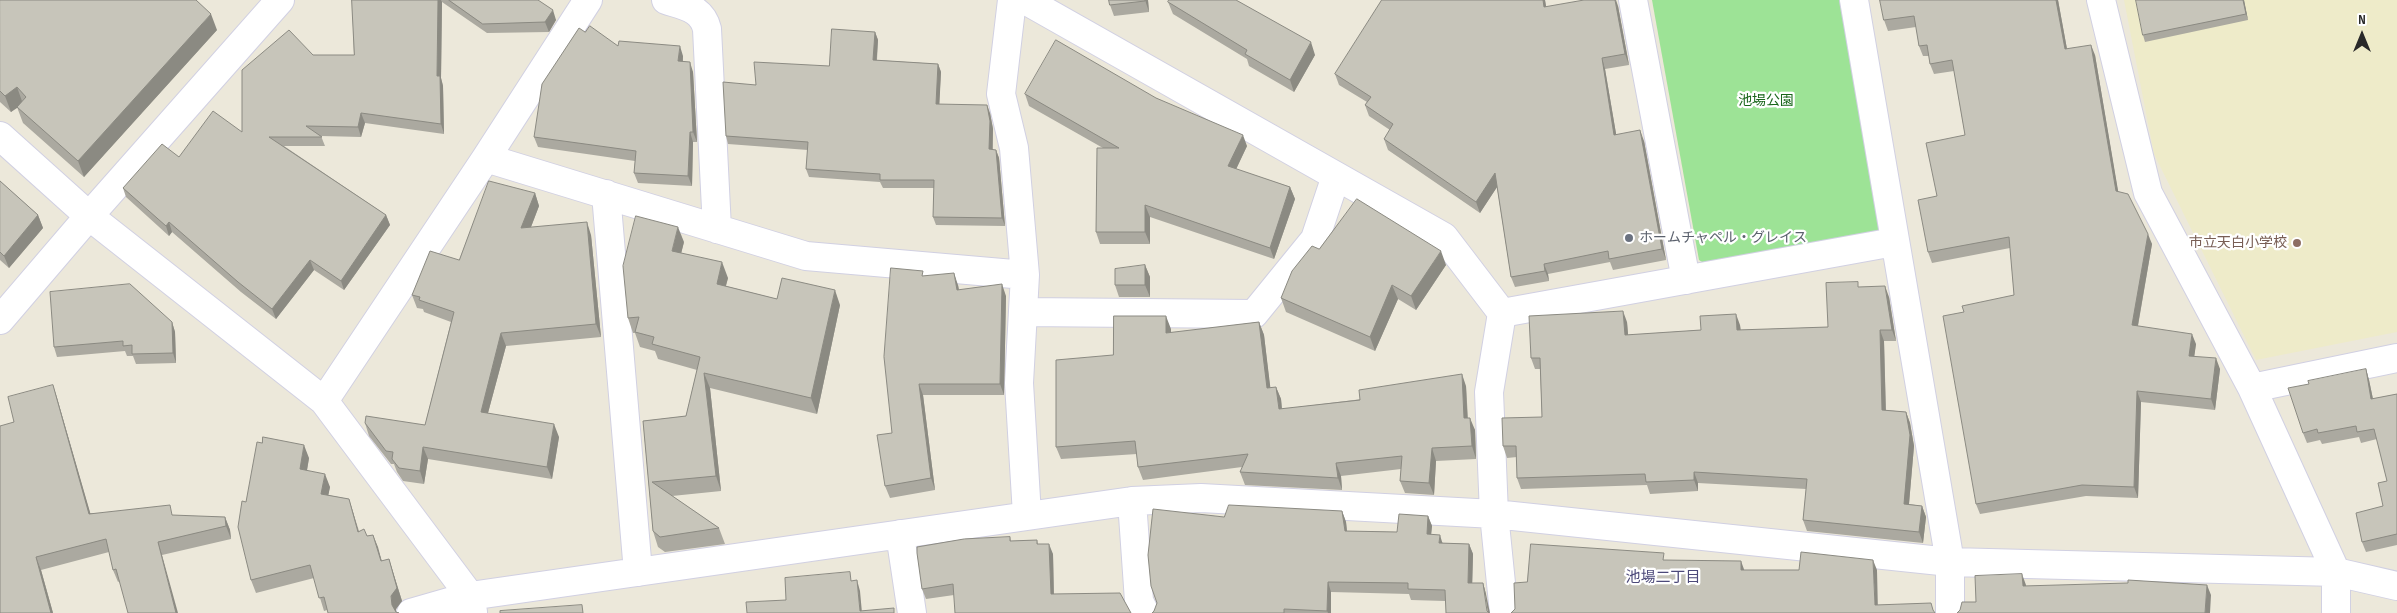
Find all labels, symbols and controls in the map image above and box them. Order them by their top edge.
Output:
north arrow [2337,10,2387,60]
text: N [2358,11,2366,28]
park label: 池場公園 [1738,93,1794,109]
place label: ホームチャペル・グレイス [1639,230,1807,246]
marker: ホームチャペル・グレイス [1623,232,1635,244]
place label: 市立天白小学校 [2189,235,2287,251]
marker: 市立天白小学校 [2291,237,2303,249]
district label: 池場二丁目 [1626,569,1700,587]

